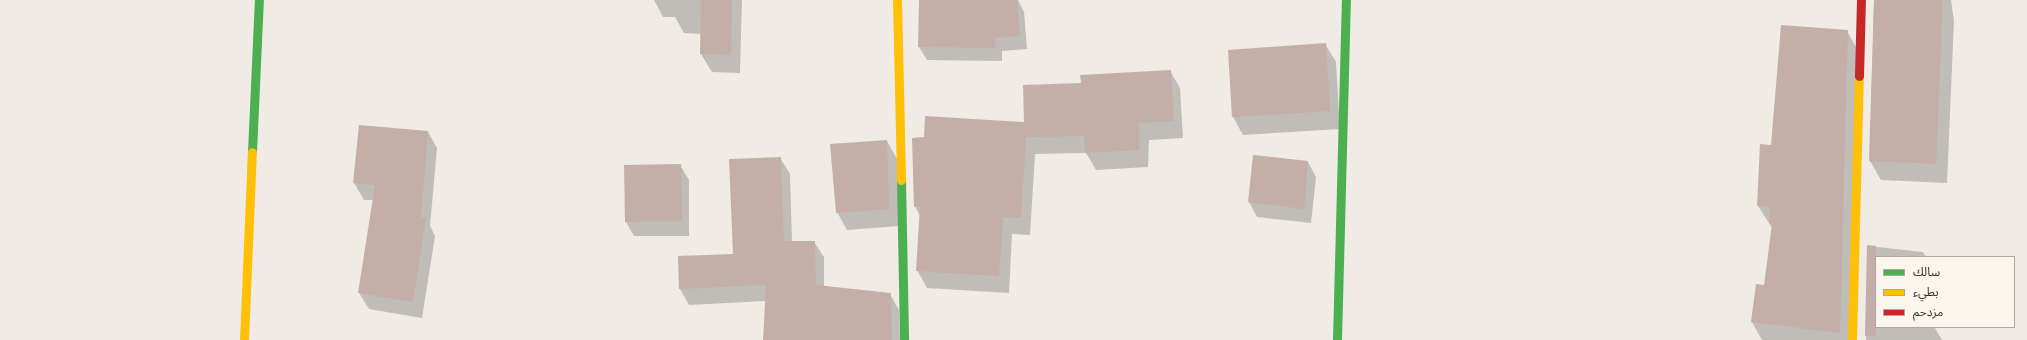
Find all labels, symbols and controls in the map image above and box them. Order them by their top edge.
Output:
legend [1875,256,2015,328]
text: سالك [1913,264,1940,280]
text: بطيء [1913,284,1939,300]
text: مزدحم [1913,304,1943,320]

